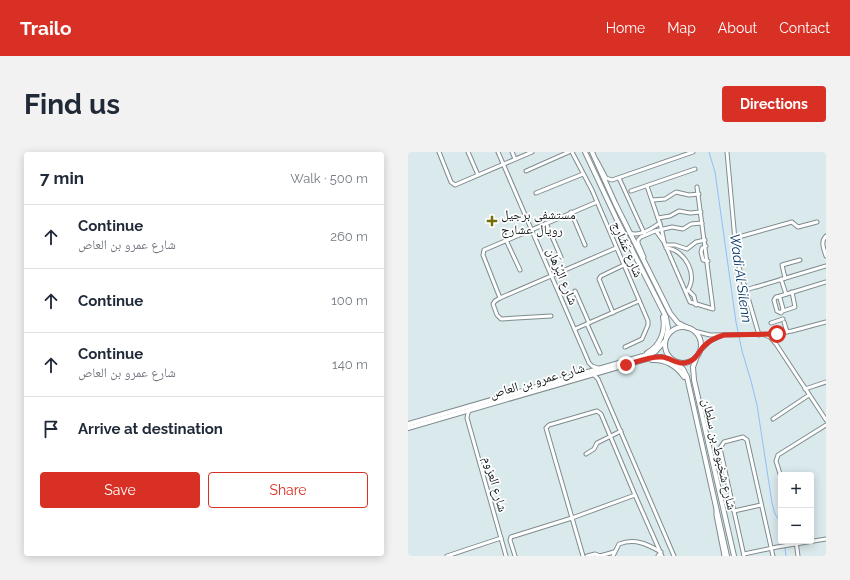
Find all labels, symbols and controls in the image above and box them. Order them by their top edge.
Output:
text: Trailo [20,17,71,39]
text: Home [606,20,645,36]
text: Map [667,20,696,36]
text: About [718,20,757,36]
text: Contact [779,20,830,36]
button: Directions [722,86,826,122]
text: Find us [24,88,120,121]
text: 7 min [40,168,84,188]
text: Walk · 500 m [290,171,368,186]
place label: مستشفى برجيل رويال عشارج [501,207,576,239]
marker: مستشفى برجيل رويال عشارج [486,215,498,227]
text: Continue [78,217,143,235]
street label: شارع عَشَارِج [606,219,646,281]
icon: ahead [40,226,62,248]
text: 260 m [330,229,368,244]
water label: Wadi Al Silenn [727,232,755,324]
text: شارع عمرو بن العاص [78,237,176,252]
street label: شارع البُرْهَان [542,245,581,308]
icon: ahead [40,290,62,312]
text: Continue [78,292,143,310]
text: 100 m [331,293,368,308]
route start [768,325,786,343]
text: Continue [78,345,143,363]
icon: ahead [40,354,62,376]
route end [617,356,635,374]
text: 140 m [332,357,368,372]
street label: شارع عمرو بن العاص [488,360,587,403]
text: شارع عمرو بن العاص [78,365,176,380]
street label: شارع شخبوط بن سلطان [697,397,740,512]
icon: arrive [40,418,62,440]
text: Arrive at destination [78,420,223,438]
street label: شارع العزوم [479,455,511,514]
button: Save [40,472,200,508]
button: Share [208,472,368,508]
map controls [778,472,814,544]
button: + [778,472,814,508]
button: − [778,508,814,544]

